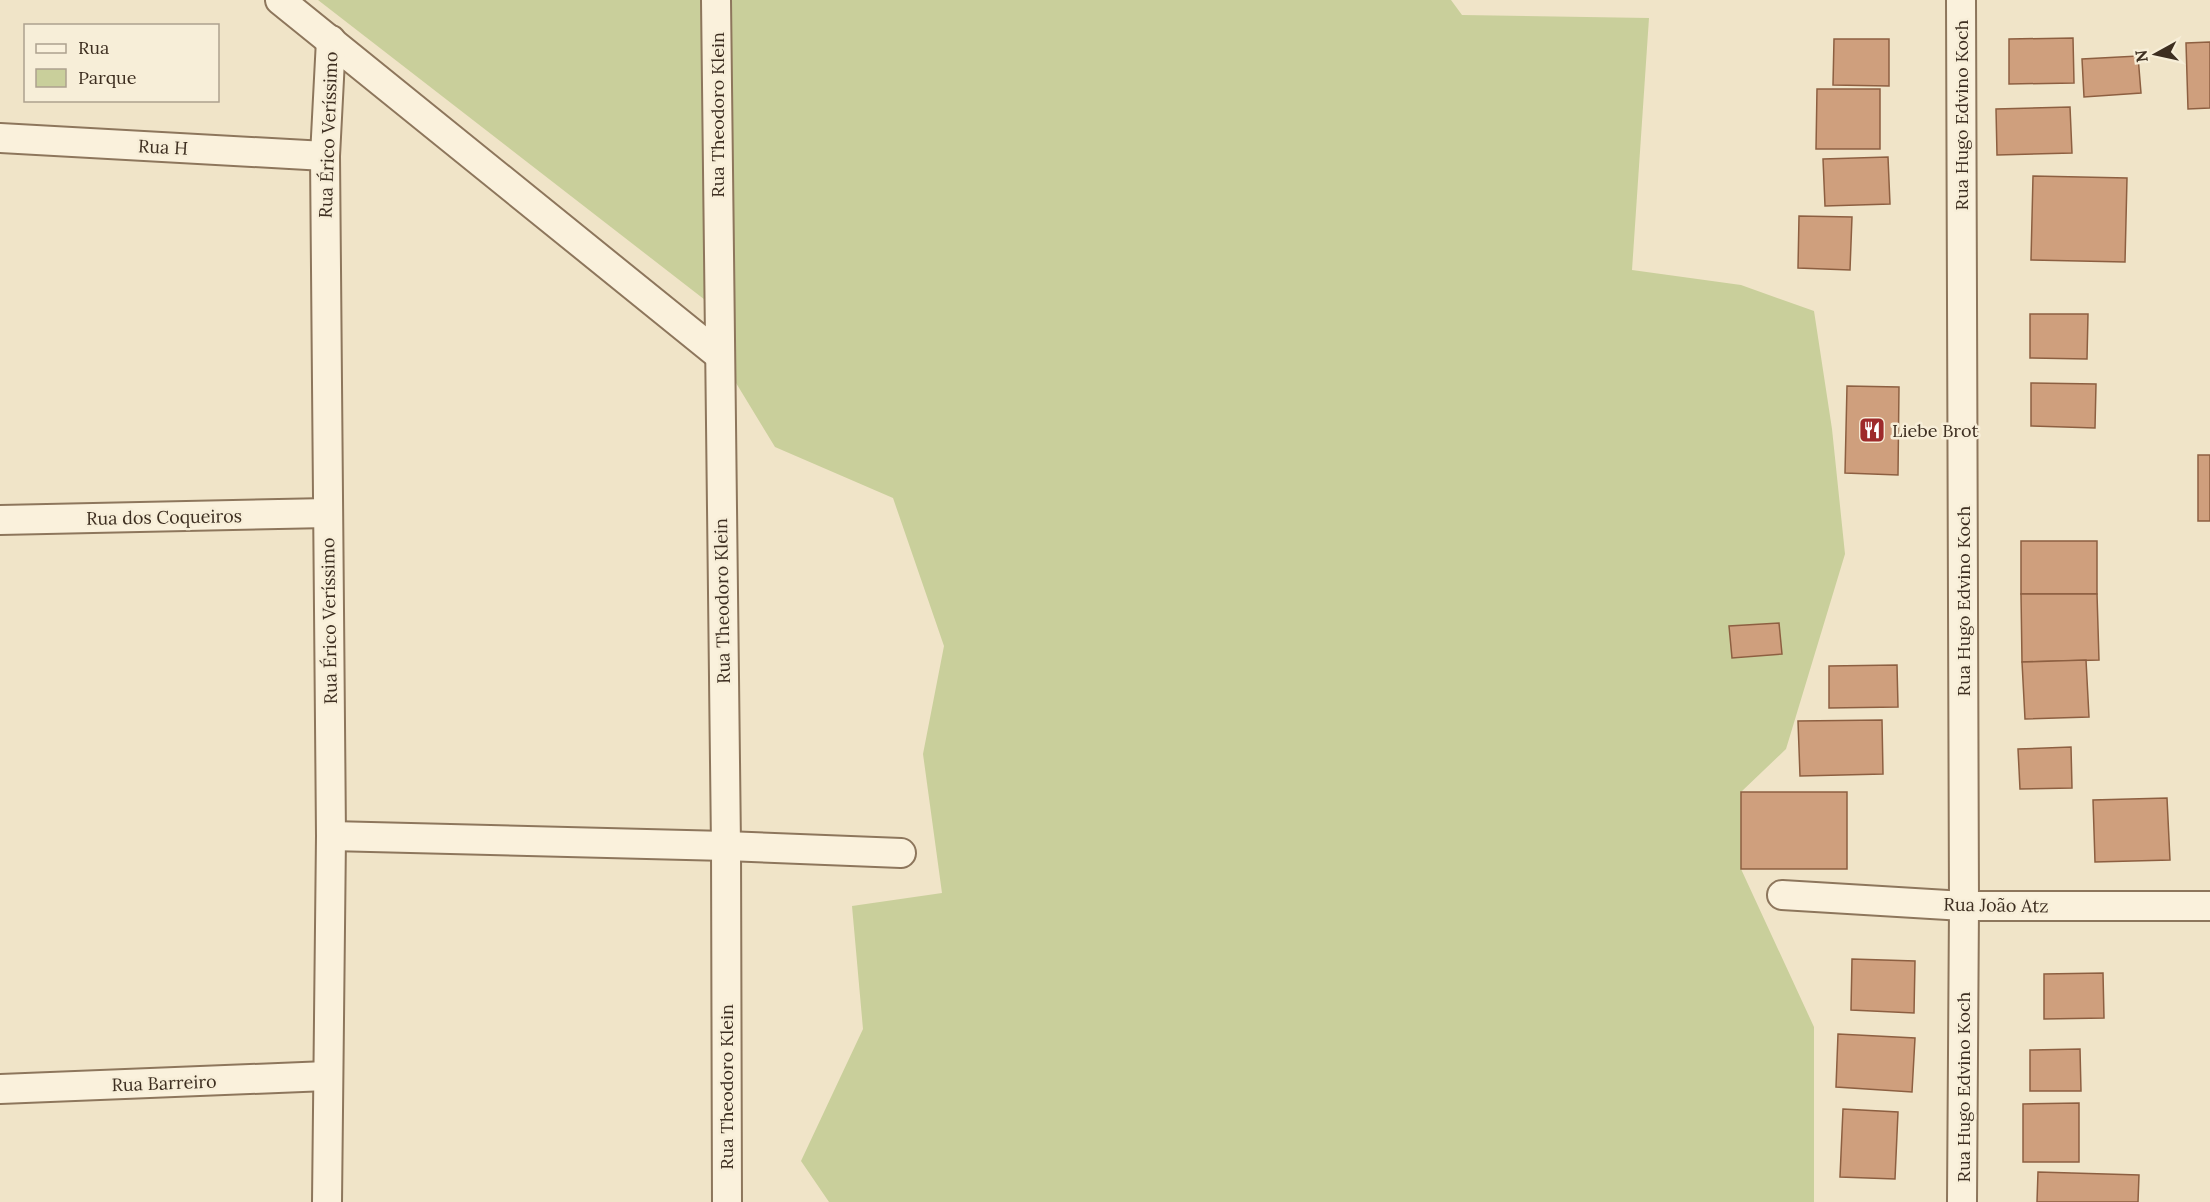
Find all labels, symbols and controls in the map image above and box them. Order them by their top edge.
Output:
street label: Rua Hugo Edvino Koch [1950,19,1973,210]
legend [24,24,219,102]
north arrow [2126,24,2186,84]
street label: Rua Theodoro Klein [706,32,729,198]
text: Rua [78,36,109,59]
text: N [2130,49,2152,64]
street label: Rua Érico Veríssimo [314,51,342,219]
text: Parque [78,66,137,89]
street label: Rua H [137,134,189,160]
restaurant icon: Liebe Brot [1857,415,1887,445]
place label: Liebe Brot [1892,419,1978,442]
street label: Rua dos Coqueiros [86,504,242,530]
street label: Rua Hugo Edvino Koch [1952,505,1975,696]
street label: Rua Theodoro Klein [709,518,735,684]
street label: Rua Érico Veríssimo [316,537,342,705]
street label: Rua João Atz [1943,893,2049,917]
street label: Rua Hugo Edvino Koch [1952,991,1975,1182]
street label: Rua Theodoro Klein [715,1004,738,1170]
street label: Rua Barreiro [111,1070,217,1096]

